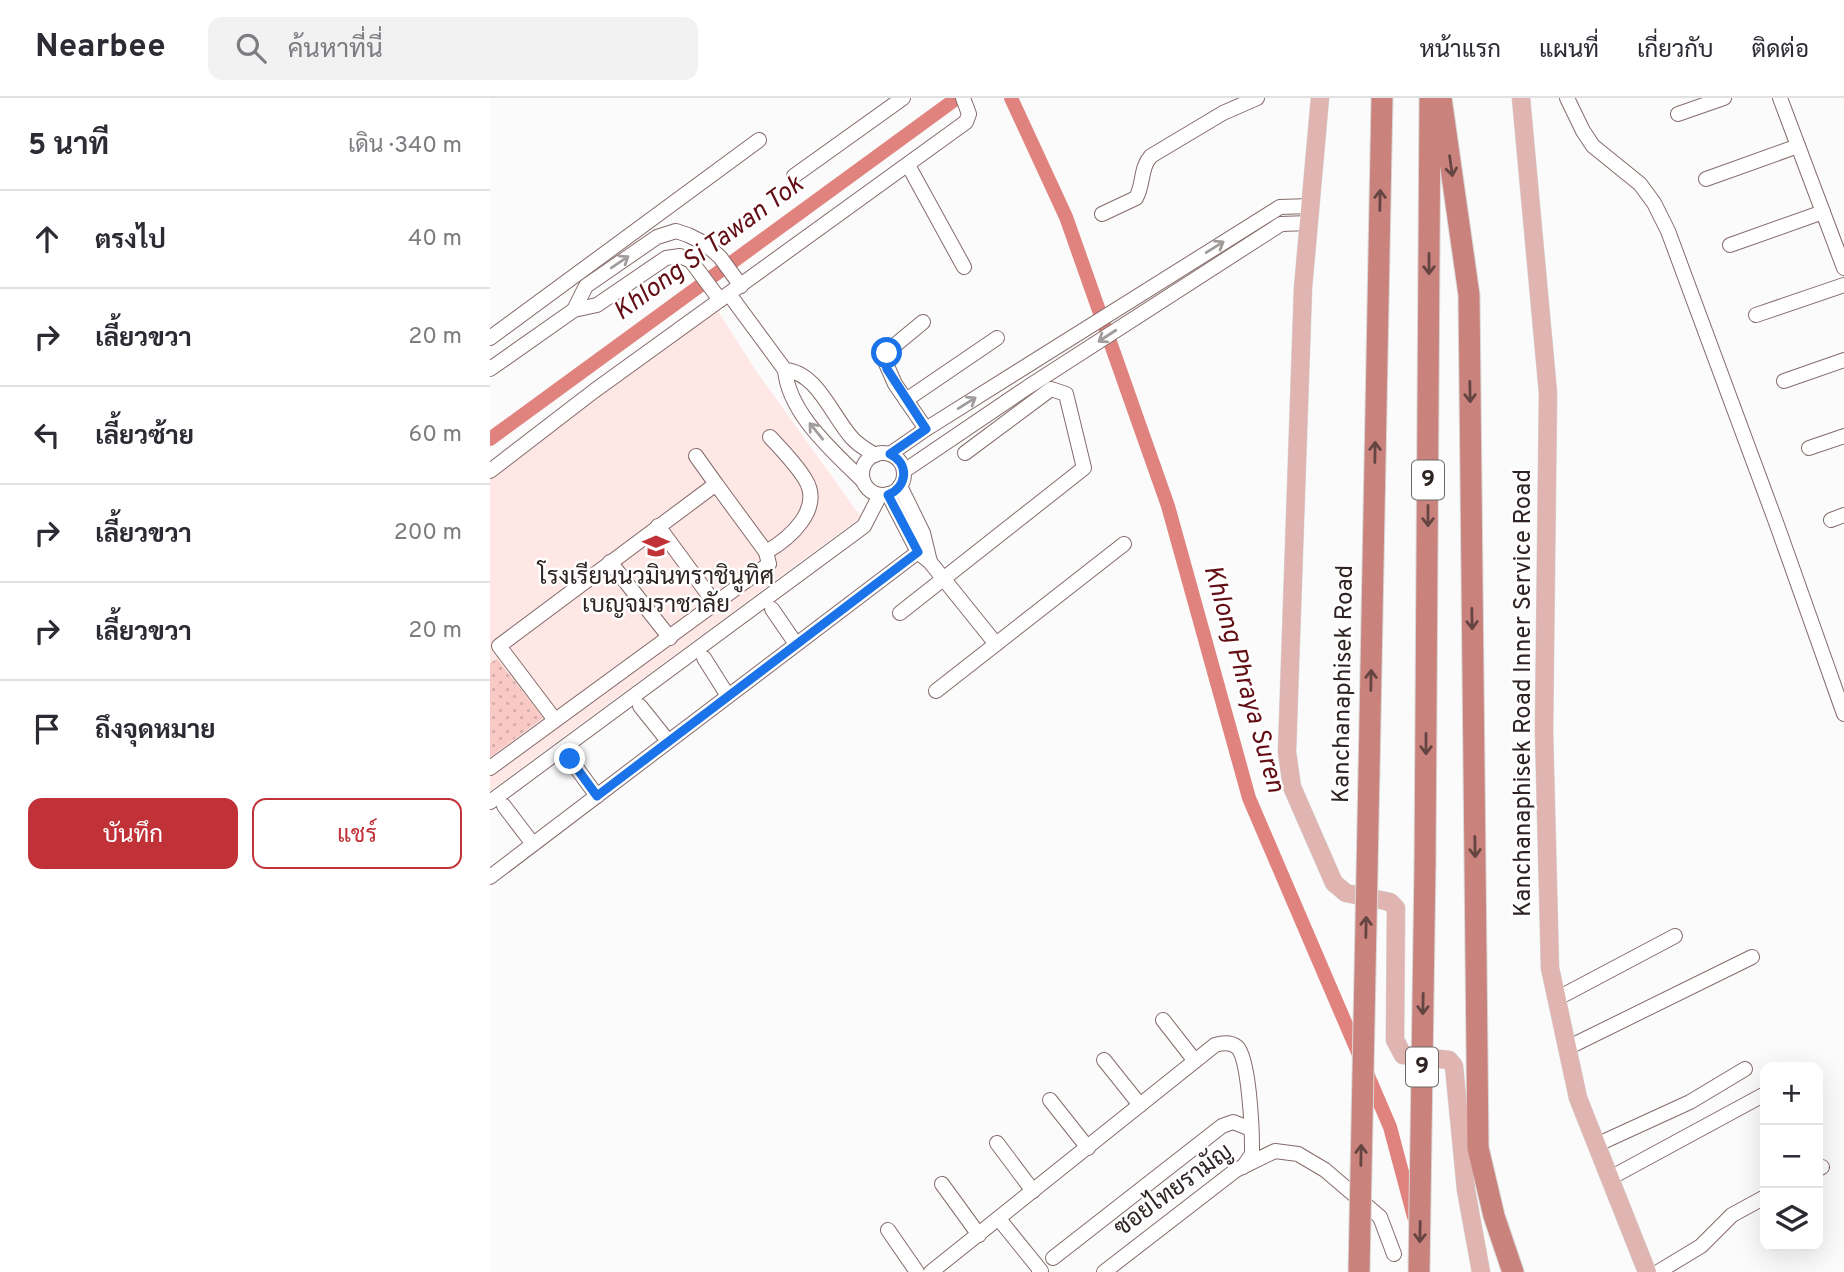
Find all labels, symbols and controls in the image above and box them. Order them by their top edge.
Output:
search box [208,17,698,80]
text: Nearbee [35,27,166,69]
icon: search [232,29,270,67]
text: ค้นหาที่นี่ [288,34,383,67]
text: หน้าแรก [1420,36,1501,66]
text: แผนที่ [1539,36,1599,66]
text: เกี่ยวกับ [1637,36,1714,66]
text: ติดต่อ [1752,36,1809,66]
text: 5 นาที [28,128,109,165]
text: เดิน · 340 m [348,132,462,161]
one-way arrow [1444,154,1457,176]
water label: Khlong Si Tawan Tok [608,168,811,329]
one-way arrow [1373,189,1387,212]
icon: ahead [28,220,66,258]
text: ตรงไป [95,225,166,258]
text: 40 m [408,225,462,254]
one-way arrow [1205,240,1225,254]
one-way arrow [1422,252,1436,275]
one-way arrow [610,255,629,270]
icon: right [28,318,66,356]
text: เลี้ยวขวา [95,323,192,356]
text: 20 m [408,323,462,352]
one-way arrow [1097,330,1117,344]
route start [871,337,902,368]
one-way arrow [1463,380,1477,403]
one-way arrow [957,396,977,410]
icon: left [28,416,66,454]
text: เลี้ยวซ้าย [95,421,194,454]
text: 60 m [409,421,462,450]
one-way arrow [809,422,824,440]
one-way arrow [1368,441,1382,464]
road number: 9 [1412,460,1444,500]
street label: Kanchanaphisek Road Inner Service Road [1509,469,1539,917]
one-way arrow [1421,504,1435,527]
icon: right [28,514,66,552]
text: เลี้ยวขวา [95,519,192,552]
text: 200 m [394,519,462,548]
school or university icon: โรงเรียนนวมินทราชินูทิศ เบญจมราชาลัย [641,531,671,561]
place label: โรงเรียนนวมินทราชินูทิศ เบญจมราชาลัย [536,560,774,621]
water label: Khlong Phraya Suren [1195,561,1291,797]
street label: Kanchanaphisek Road [1327,565,1361,803]
one-way arrow [1466,608,1479,631]
icon: right [28,612,66,650]
text: เลี้ยวขวา [95,617,192,650]
text: 20 m [408,617,462,646]
one-way arrow [1364,668,1378,691]
icon: arrive [28,710,66,748]
text: ถึงจุดหมาย [95,715,216,748]
one-way arrow [1419,732,1433,755]
route end [554,743,585,774]
button: บันทึก [28,798,238,869]
button: แชร์ [252,798,462,869]
one-way arrow [1468,835,1482,858]
one-way arrow [1359,916,1373,939]
one-way arrow [1416,993,1430,1016]
road number: 9 [1406,1048,1438,1086]
map controls [1760,1062,1823,1251]
button: + [1760,1062,1823,1125]
button: − [1760,1125,1823,1188]
street label: ซอยไทยรามัญ [1107,1135,1239,1244]
one-way arrow [1355,1144,1368,1167]
button: layers [1760,1188,1823,1251]
one-way arrow [1413,1220,1426,1243]

